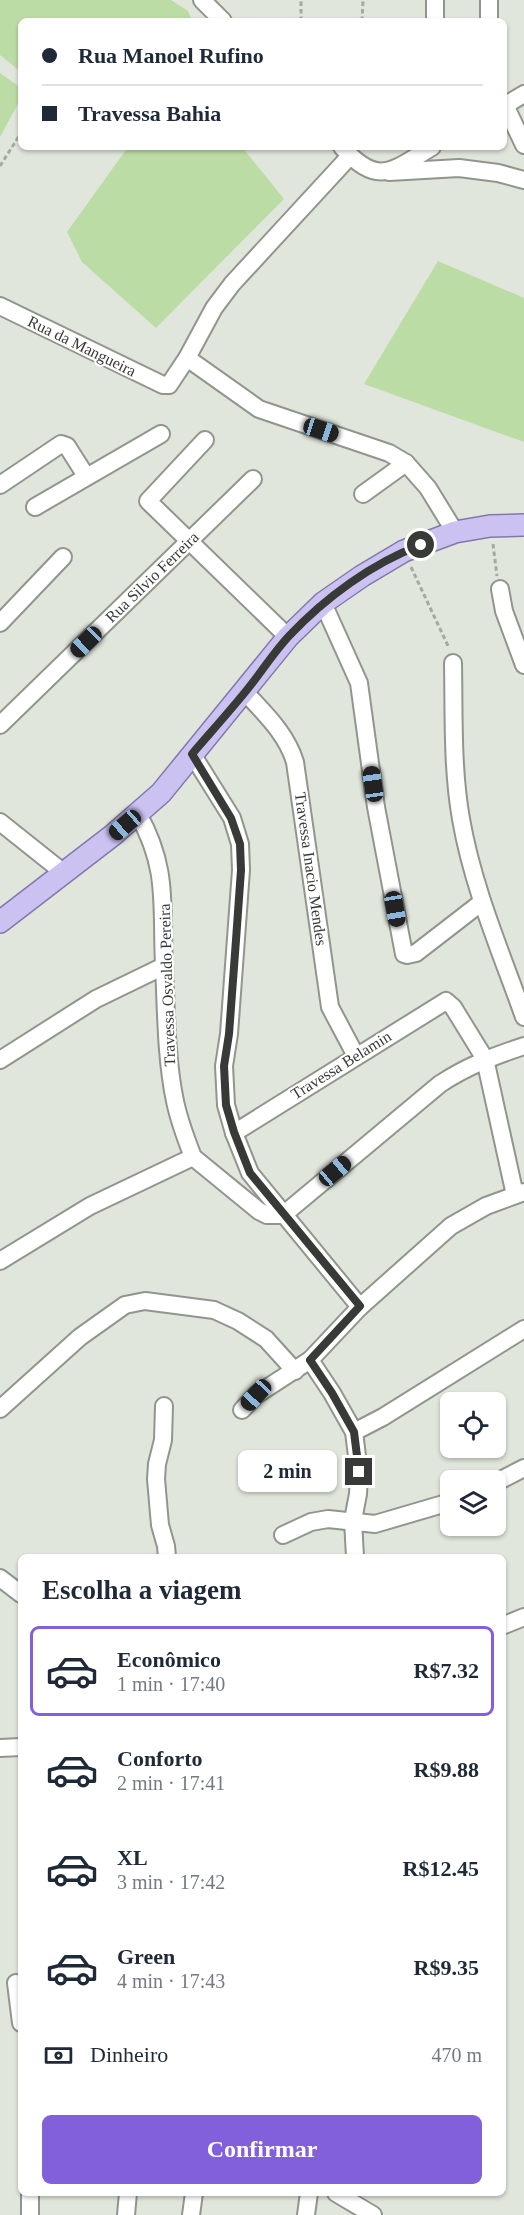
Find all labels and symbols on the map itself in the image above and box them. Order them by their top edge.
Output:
street label: Rua da Mangueira [25,312,139,380]
car [301,416,341,444]
street label: Rua Silvio Ferreira [102,528,202,626]
route start [407,531,434,558]
car [67,623,105,661]
car [362,765,384,803]
street label: Travessa Inacio Mendes [292,791,330,947]
car [106,806,144,844]
car [383,890,407,928]
street label: Travessa Osvaldo Pereira [156,903,178,1067]
street label: Travessa Belamin [288,1027,394,1103]
car [315,1153,355,1189]
car [237,1376,275,1414]
callout: 2 min [239,1451,338,1493]
route end [345,1458,372,1485]

